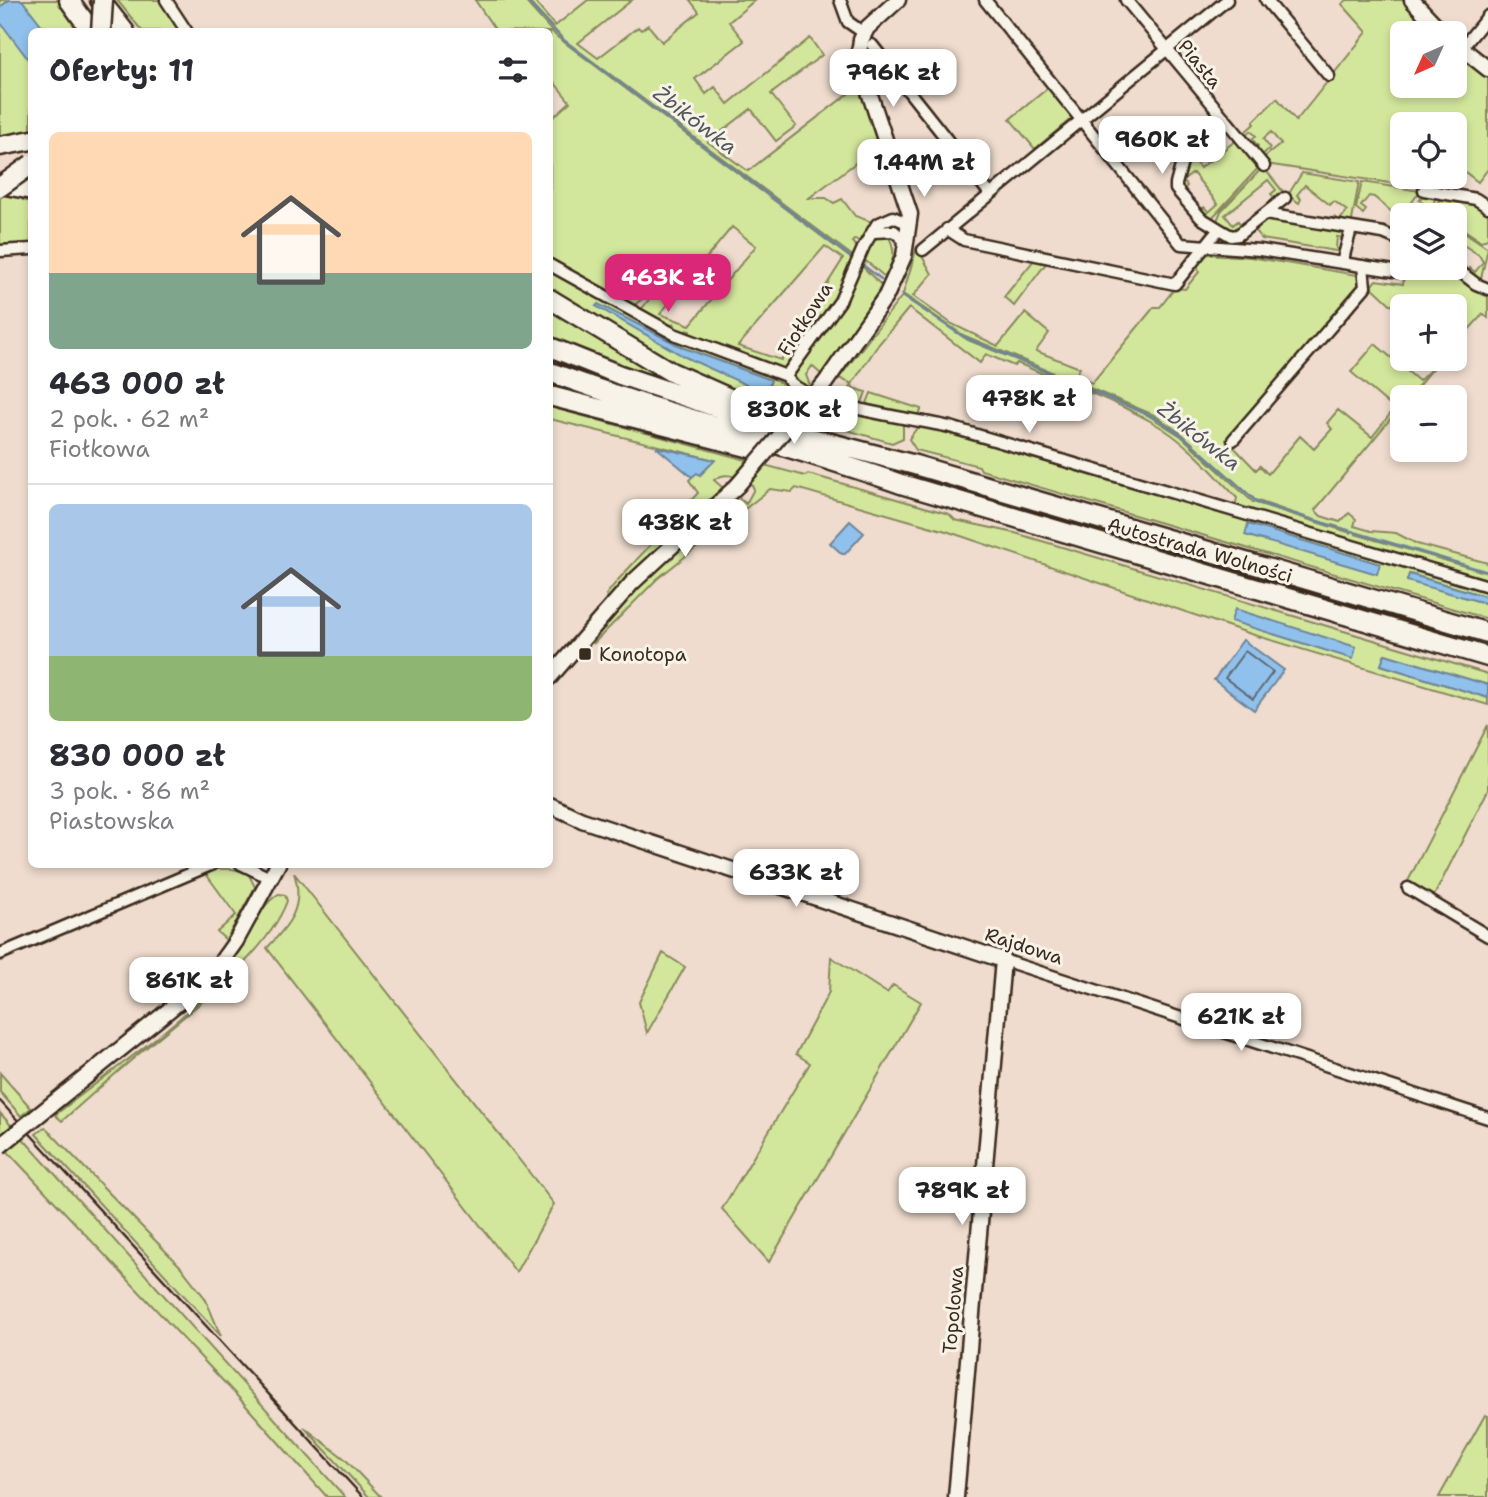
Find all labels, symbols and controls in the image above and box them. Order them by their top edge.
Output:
north arrow [1390,21,1466,98]
map controls [1390,21,1467,462]
street label: Piasta [1173,34,1228,94]
text: Oferty: 11 [49,50,194,91]
pin: 796K zł [828,50,958,109]
icon: filters [494,51,532,89]
text: 796K zł [846,57,940,87]
water label: Żbikówka [647,79,743,161]
button: locate [1390,112,1467,189]
pin: 960K zł [1097,116,1227,176]
text: 960K zł [1115,124,1209,154]
pin: 1.44M zł [852,140,996,199]
text: 1.44M zł [873,147,975,177]
icon: home [228,177,354,303]
button: layers [1390,203,1467,280]
pin: 463K zł [603,254,733,314]
text: 463K zł [621,262,715,292]
street label: Fiołkowa [772,277,838,361]
button: + [1390,294,1467,371]
text: 463 000 zł [49,363,225,404]
pin: 478K zł [964,376,1094,435]
text: 478K zł [982,383,1076,413]
button: − [1390,385,1467,462]
pin: 830K zł [729,386,859,446]
text: 830K zł [747,394,841,424]
water label: Żbikówka [1151,395,1247,477]
text: 2 pok. · 62 m² [49,404,209,434]
text: Fiołkowa [49,434,150,464]
pin: 438K zł [620,500,750,559]
text: 438K zł [638,507,732,537]
street label: Autostrada Wolności [1105,512,1295,588]
icon: home [228,549,354,675]
place label: Konotopa [599,642,687,667]
marker: Konotopa [577,646,593,662]
text: 830 000 zł [49,735,225,776]
text: 3 pok. · 86 m² [49,776,210,806]
text: Piastowska [49,806,174,836]
pin: 633K zł [731,850,861,909]
text: 633K zł [749,857,843,887]
street label: Rajdowa [982,922,1066,970]
pin: 861K zł [124,958,254,1017]
text: 861K zł [145,965,233,995]
pin: 621K zł [1176,993,1306,1053]
text: 621K zł [1197,1001,1285,1031]
pin: 789K zł [897,1168,1027,1227]
text: 789K zł [915,1175,1009,1205]
street label: Topolowa [937,1265,969,1355]

